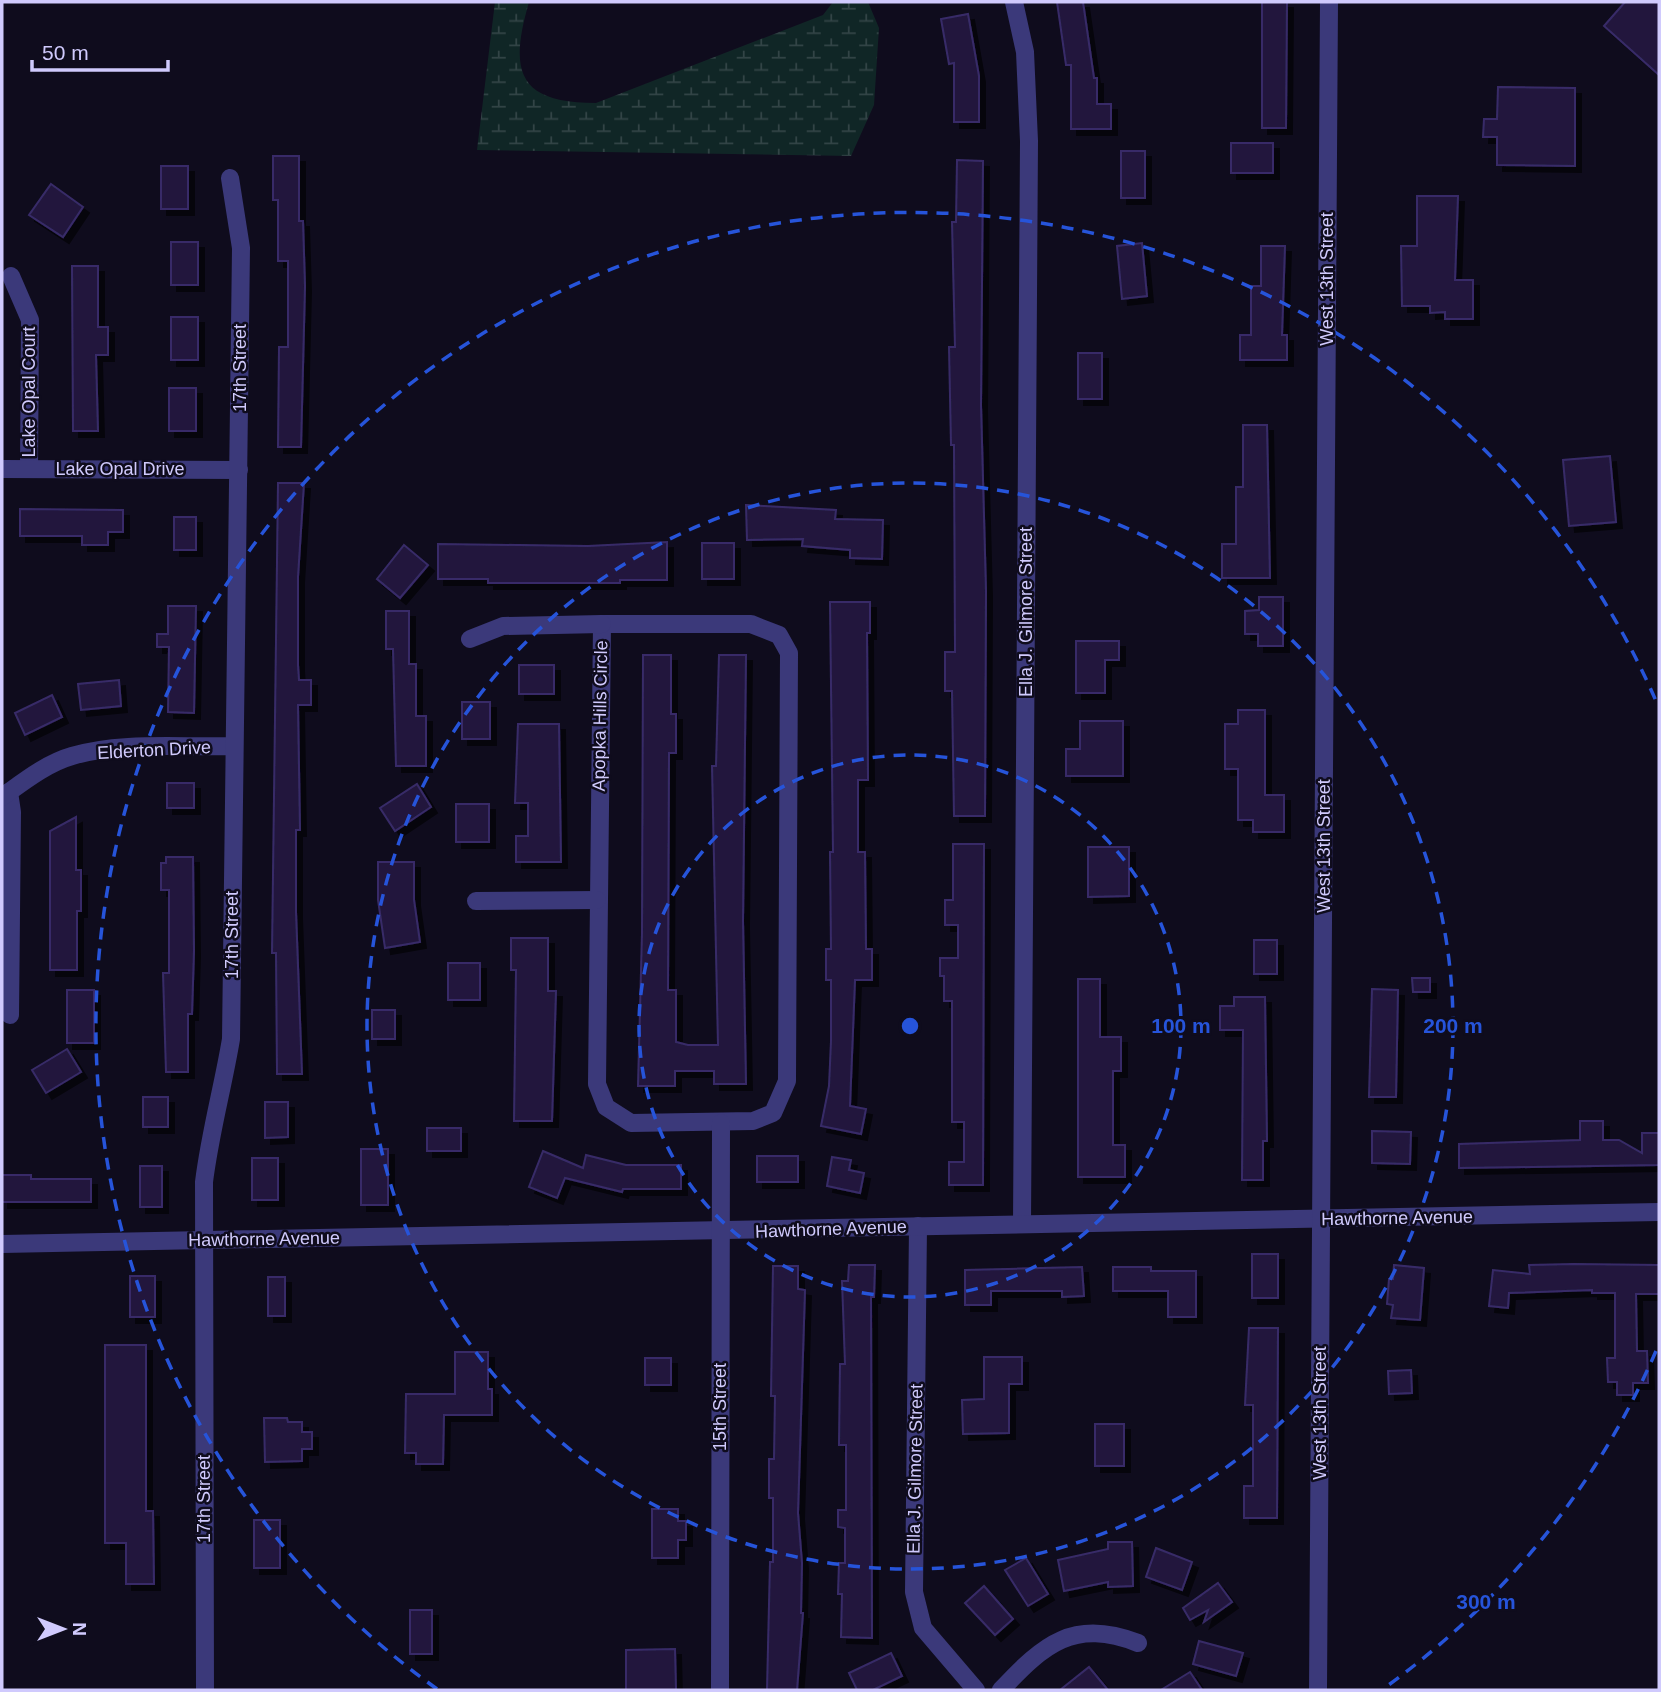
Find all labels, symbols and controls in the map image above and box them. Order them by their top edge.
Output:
scale bar [32,28,168,72]
text: 50 m [42,41,89,64]
street label: West 13th Street [1317,212,1337,346]
street label: 17th Street [230,324,250,412]
street label: Lake Opal Court [19,326,39,458]
street label: Lake Opal Drive [55,459,185,479]
street label: Ella J. Gilmore Street [1016,527,1036,697]
street label: Apopka Hills Circle [589,640,611,792]
street label: Elderton Drive [97,737,211,763]
street label: West 13th Street [1314,779,1334,913]
street label: 17th Street [222,891,242,979]
centre of rings [898,1014,922,1038]
text: 100 m [1151,1014,1211,1037]
text: 200 m [1423,1014,1483,1037]
street label: Hawthorne Avenue [1321,1207,1473,1229]
street label: Hawthorne Avenue [755,1216,907,1242]
street label: Hawthorne Avenue [188,1228,340,1250]
street label: West 13th Street [1310,1346,1330,1480]
street label: 15th Street [710,1363,730,1451]
street label: Ella J. Gilmore Street [904,1384,926,1554]
street label: 17th Street [194,1455,214,1543]
text: 300 m [1456,1590,1516,1613]
north arrow [28,1594,98,1664]
text: N [69,1622,90,1636]

